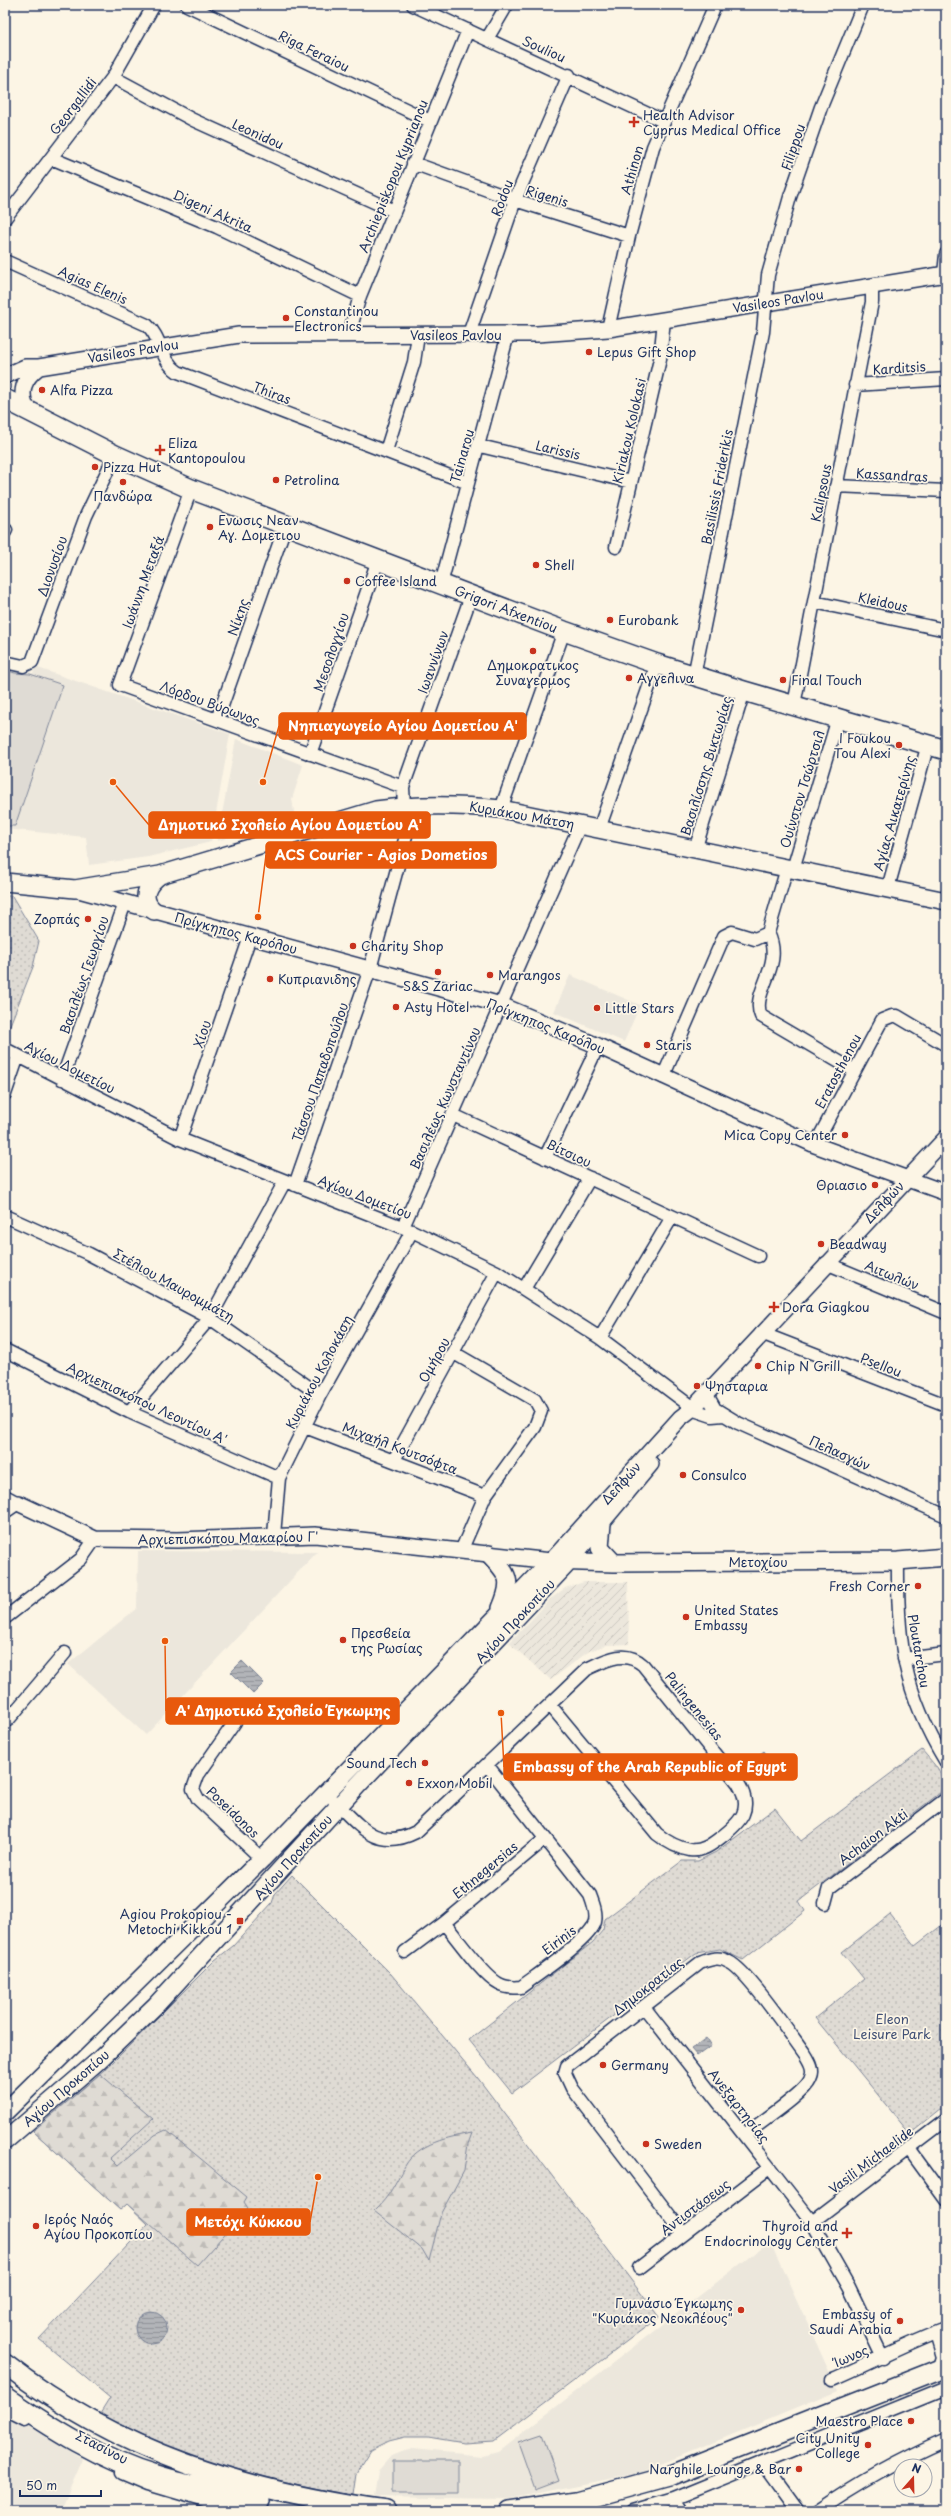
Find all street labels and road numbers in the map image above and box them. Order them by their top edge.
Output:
street label: Riga Feraiou [276,25,353,76]
street label: Souliou [519,31,569,67]
street label: Georgallidi [45,73,101,138]
street label: Archiepiskopou Kyprianou [353,96,432,255]
street label: Leonidou [229,114,287,153]
street label: Filippou [776,121,809,173]
street label: Athinon [615,143,648,197]
street label: Rodou [486,177,517,219]
street label: Rigenis [523,180,571,211]
street label: Digeni Akrita [170,185,256,237]
street label: Agias Elenis [56,261,131,308]
street label: Vasileos Pavlou [731,284,825,317]
street label: Vasileos Pavlou [410,325,502,344]
street label: Vasileos Pavlou [86,334,180,367]
street label: Karditsis [872,356,926,379]
street label: Kiriakou Kolokasi [607,376,650,486]
street label: Thiras [250,377,294,408]
street label: Tainarou [445,427,478,485]
street label: Basilissis Friderikis [696,428,737,546]
street label: Larissis [534,435,582,464]
street label: Kalipsous [806,462,835,524]
street label: Kassandras [856,463,928,486]
street label: Ιωάννη Μεταξά [117,532,168,631]
street label: Διονυσίου [32,533,71,599]
street label: Grigori Afxentiou [452,580,560,637]
street label: Kleidous [856,587,910,616]
street label: Νίκης [222,595,253,638]
street label: Μεσολογγίου [308,610,353,694]
street label: Ιωαννίνων [412,627,453,696]
street label: Λόρδου Βύρωνος [158,676,263,730]
street label: Βασιλίσσης Βικτωρίας [675,694,736,838]
street label: Ουίνστον Τσώρτσιλ [775,728,829,850]
street label: Αγίας Αικατερίνης [868,753,919,873]
street label: Κυριάκου Μάτση [468,796,576,833]
street label: Πρίγκηπος Καρόλου [173,907,300,958]
street label: Βασιλέως Γεωργίου [54,913,113,1037]
street label: Πρίγκηπος Καρόλου [484,993,608,1058]
street label: Τάσσου Παπαδοπούλου [287,1000,352,1144]
street label: Χίου [188,1017,215,1050]
street label: Βασιλέως Κωνσταντίνου [405,1024,485,1172]
street label: Eratosthenou [810,1030,865,1112]
street label: Αγίου Δομετίου [22,1036,119,1098]
street label: Βίτσιου [544,1134,595,1171]
street label: Αγίου Δομετίου [315,1170,415,1223]
street label: Δελφών [859,1176,908,1227]
street label: Στέλιου Μαυρομμάτη [110,1243,238,1326]
street label: Αιτωλών [862,1255,922,1294]
street label: Κυριάκου Κολοκάση [280,1311,357,1432]
street label: Ομήρου [413,1334,454,1386]
street label: Psellou [858,1348,905,1381]
street label: Αρχιεπισκόπου Λεοντίου Α' [64,1357,231,1448]
street label: Μιχαήλ Κουτσόφτα [340,1417,461,1478]
street label: Πελασγών [807,1431,874,1475]
street label: Δελφών [596,1457,645,1508]
street label: Αρχιεπισκόπου Μακαρίου Γ' [137,1526,318,1549]
street label: Μετοχίου [728,1552,788,1571]
street label: Αγίου Προκοπίου [471,1574,559,1667]
street label: Ploutarchou [904,1613,935,1689]
street label: Palingenesias [661,1667,728,1744]
street label: Poseidonos [203,1782,264,1842]
street label: Achaion Akti [834,1804,911,1869]
street label: Αγίου Προκοπίου [249,1810,336,1903]
street label: Ethnegersias [448,1837,521,1903]
street label: Eirinis [538,1920,580,1959]
street label: Δημοκρατίας [608,1952,687,2019]
street label: Αγίου Προκοπίου [18,2045,113,2130]
street label: Ανεξαρτησίας [704,2065,775,2147]
street label: Vasili Michaelide [824,2121,917,2198]
street label: Αντιστάσεως [656,2174,734,2239]
street label: Ίωνος [829,2340,871,2372]
street label: Στασίνου [73,2425,132,2468]

